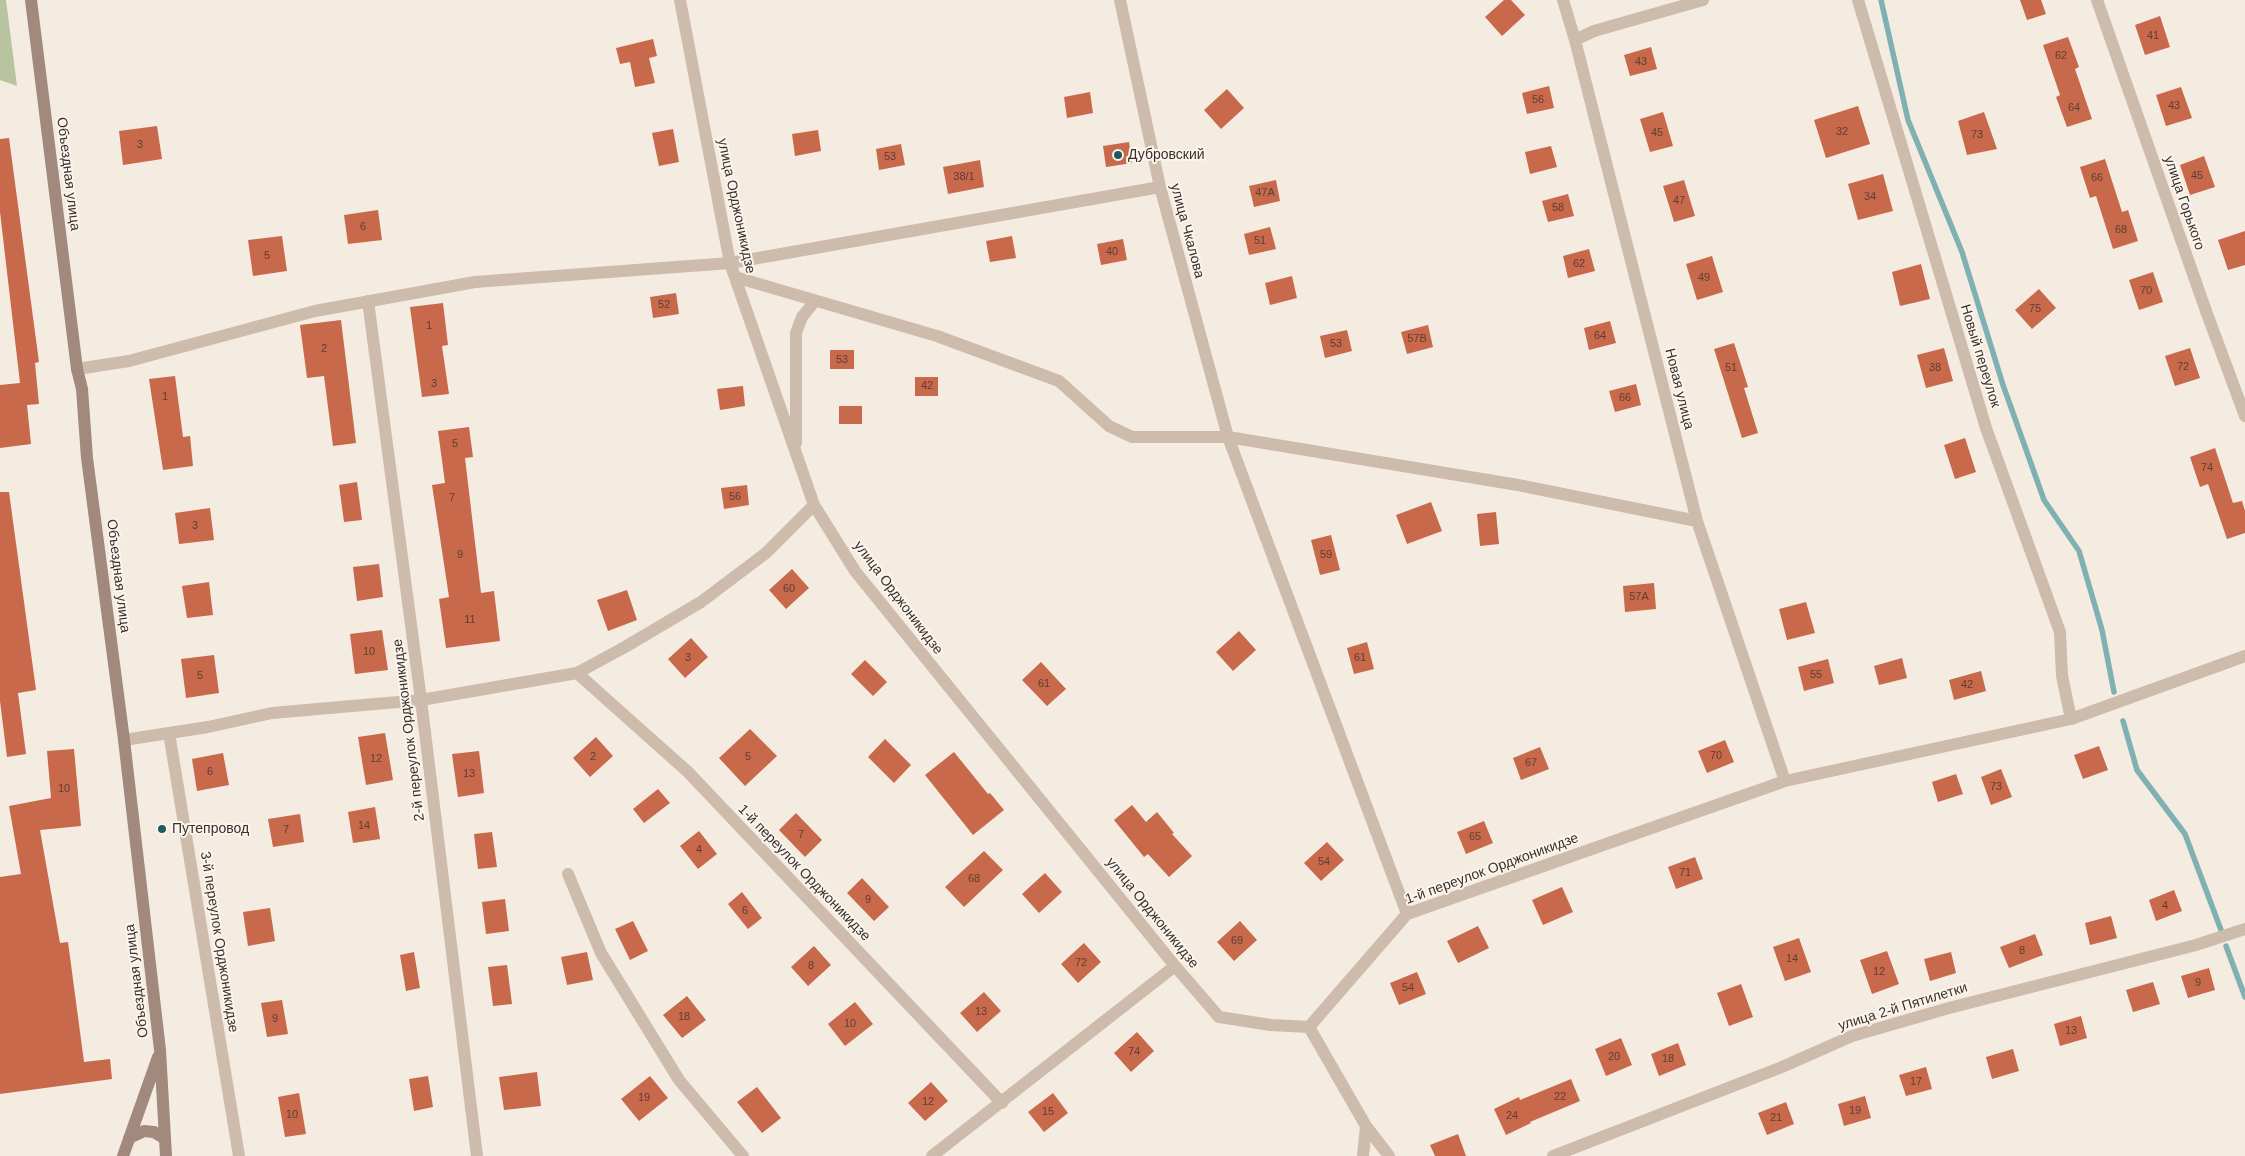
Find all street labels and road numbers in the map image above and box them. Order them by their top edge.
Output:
street label: Объездная улица [53,116,83,232]
street label: улица Орджоникидзе [713,137,759,275]
street label: улица Горького [2160,154,2208,252]
street label: улица Чкалова [1166,182,1208,280]
street label: Новый переулок [1956,302,2004,410]
street label: Новая улица [1661,347,1697,431]
street label: Объездная улица [103,518,133,634]
street label: улица Орджоникидзе [850,538,946,658]
street label: 2-й переулок Орджоникидзе [390,638,428,822]
street label: 1-й переулок Орджоникидзе [734,801,874,945]
street label: 1-й переулок Орджоникидзе [1403,830,1581,908]
street label: 3-й переулок Орджоникидзе [196,850,242,1034]
street label: улица Орджоникидзе [1102,854,1202,972]
street label: Объездная улица [122,923,152,1039]
street label: улица 2-й Пятилетки [1836,979,1970,1035]

